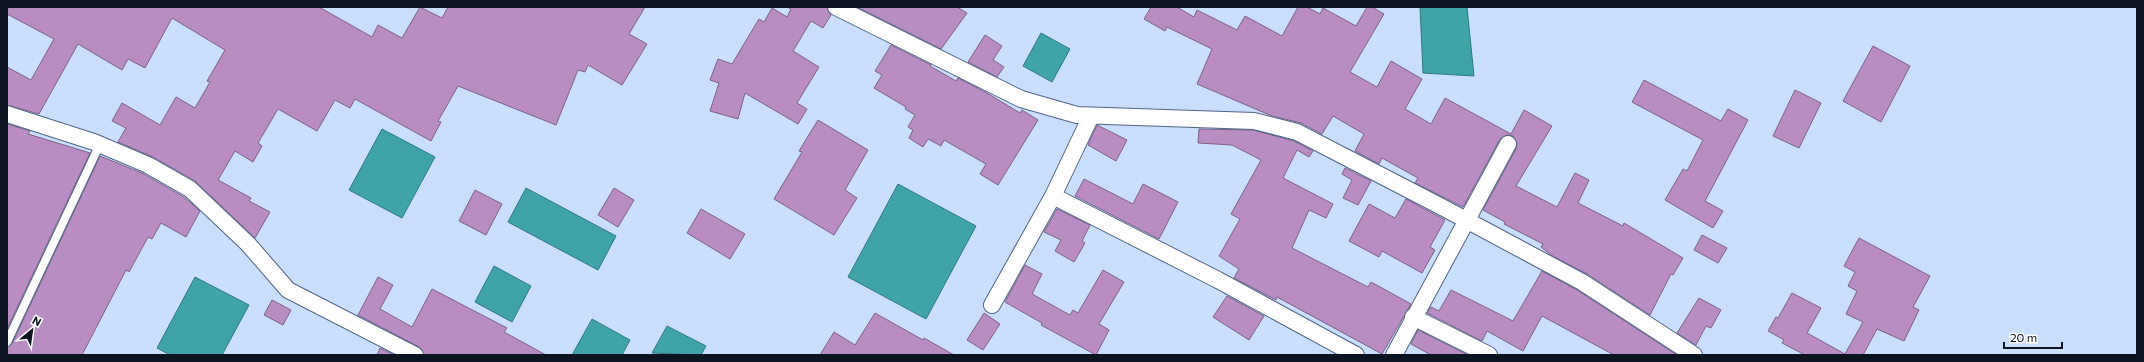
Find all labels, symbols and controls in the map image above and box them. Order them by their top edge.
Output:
north arrow [12,310,52,350]
text: N [30,313,44,329]
scale bar [2004,324,2062,350]
text: 20 m [2010,330,2037,344]

